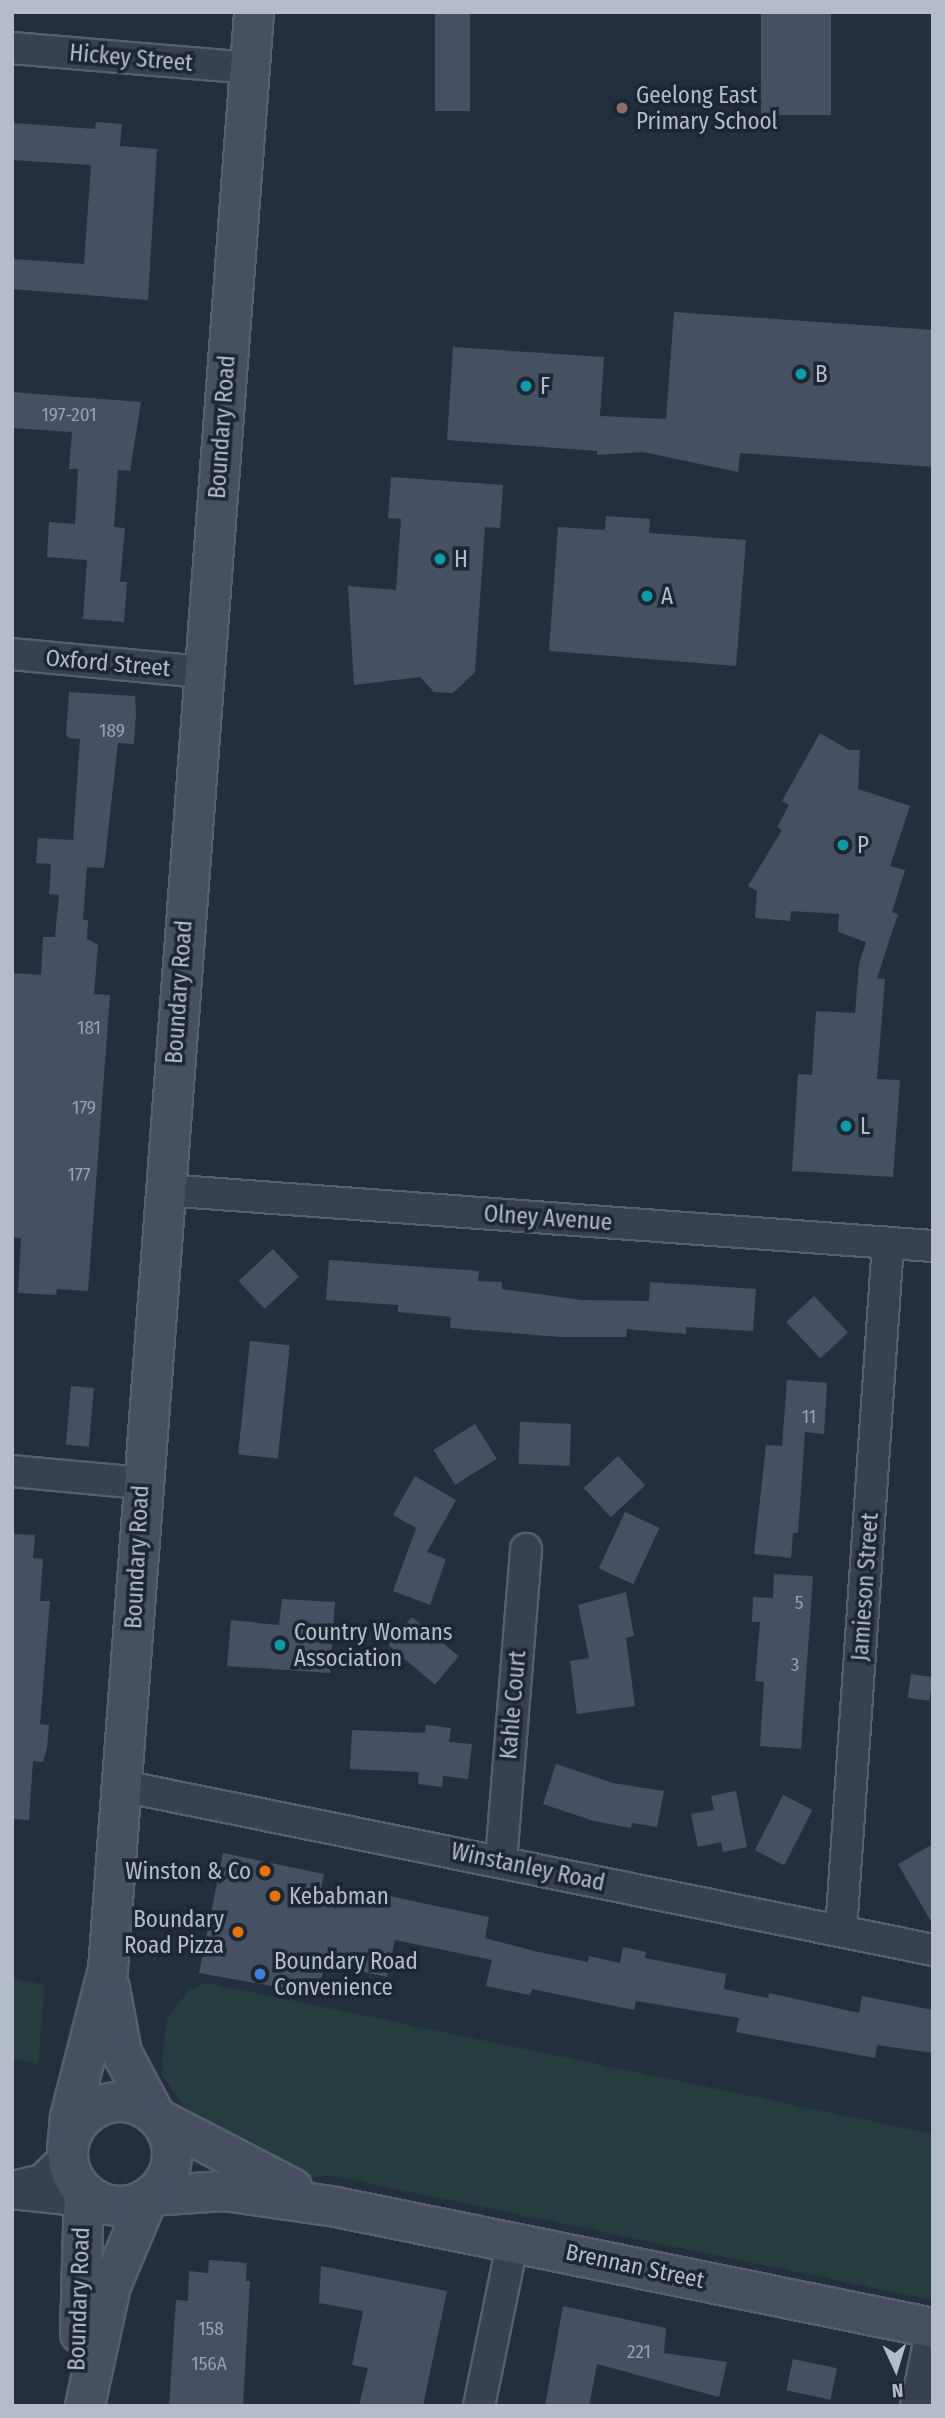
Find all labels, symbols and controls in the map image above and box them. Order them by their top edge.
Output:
street label: Hickey Street [68,39,194,77]
place label: Geelong East Primary School [636,81,778,135]
marker: Geelong East Primary School [614,100,630,116]
street label: Boundary Road [203,354,241,500]
place label: B [815,360,828,388]
marker: B [793,366,809,382]
place label: F [540,372,550,400]
marker: F [518,378,534,394]
house number: 197-201 [41,404,97,426]
place label: H [454,545,468,573]
marker: H [432,551,448,567]
place label: A [661,582,673,610]
marker: A [639,588,655,604]
street label: Oxford Street [45,644,171,682]
house number: 189 [99,720,125,742]
place label: P [857,831,869,859]
marker: P [835,837,851,853]
street label: Boundary Road [160,919,198,1065]
house number: 181 [77,1017,101,1039]
house number: 179 [72,1097,96,1119]
place label: L [860,1112,870,1140]
marker: L [838,1118,854,1134]
house number: 177 [68,1164,90,1186]
street label: Olney Avenue [483,1200,613,1236]
house number: 11 [802,1406,816,1428]
street label: Boundary Road [119,1484,155,1630]
street label: Jamieson Street [846,1512,884,1662]
house number: 5 [795,1592,803,1614]
place label: Country Womans Association [294,1618,453,1672]
marker: Country Womans Association [272,1637,288,1653]
street label: Kahle Court [495,1649,531,1761]
house number: 3 [791,1654,799,1676]
street label: Winstanley Road [449,1837,607,1897]
place label: Winston & Co [125,1857,251,1885]
marker: Winston & Co [257,1863,273,1879]
place label: Kebabman [289,1882,389,1910]
marker: Kebabman [267,1888,283,1904]
place label: Boundary Road Pizza [124,1905,224,1959]
marker: Boundary Road Pizza [230,1924,246,1940]
place label: Boundary Road Convenience [274,1947,418,2001]
marker: Boundary Road Convenience [252,1966,268,1982]
street label: Boundary Road [63,2227,95,2371]
street label: Brennan Street [563,2238,707,2294]
house number: 158 [198,2318,224,2340]
north arrow [861,2334,931,2404]
house number: 221 [627,2341,651,2363]
house number: 156A [191,2353,227,2375]
text: N [891,2379,904,2402]

